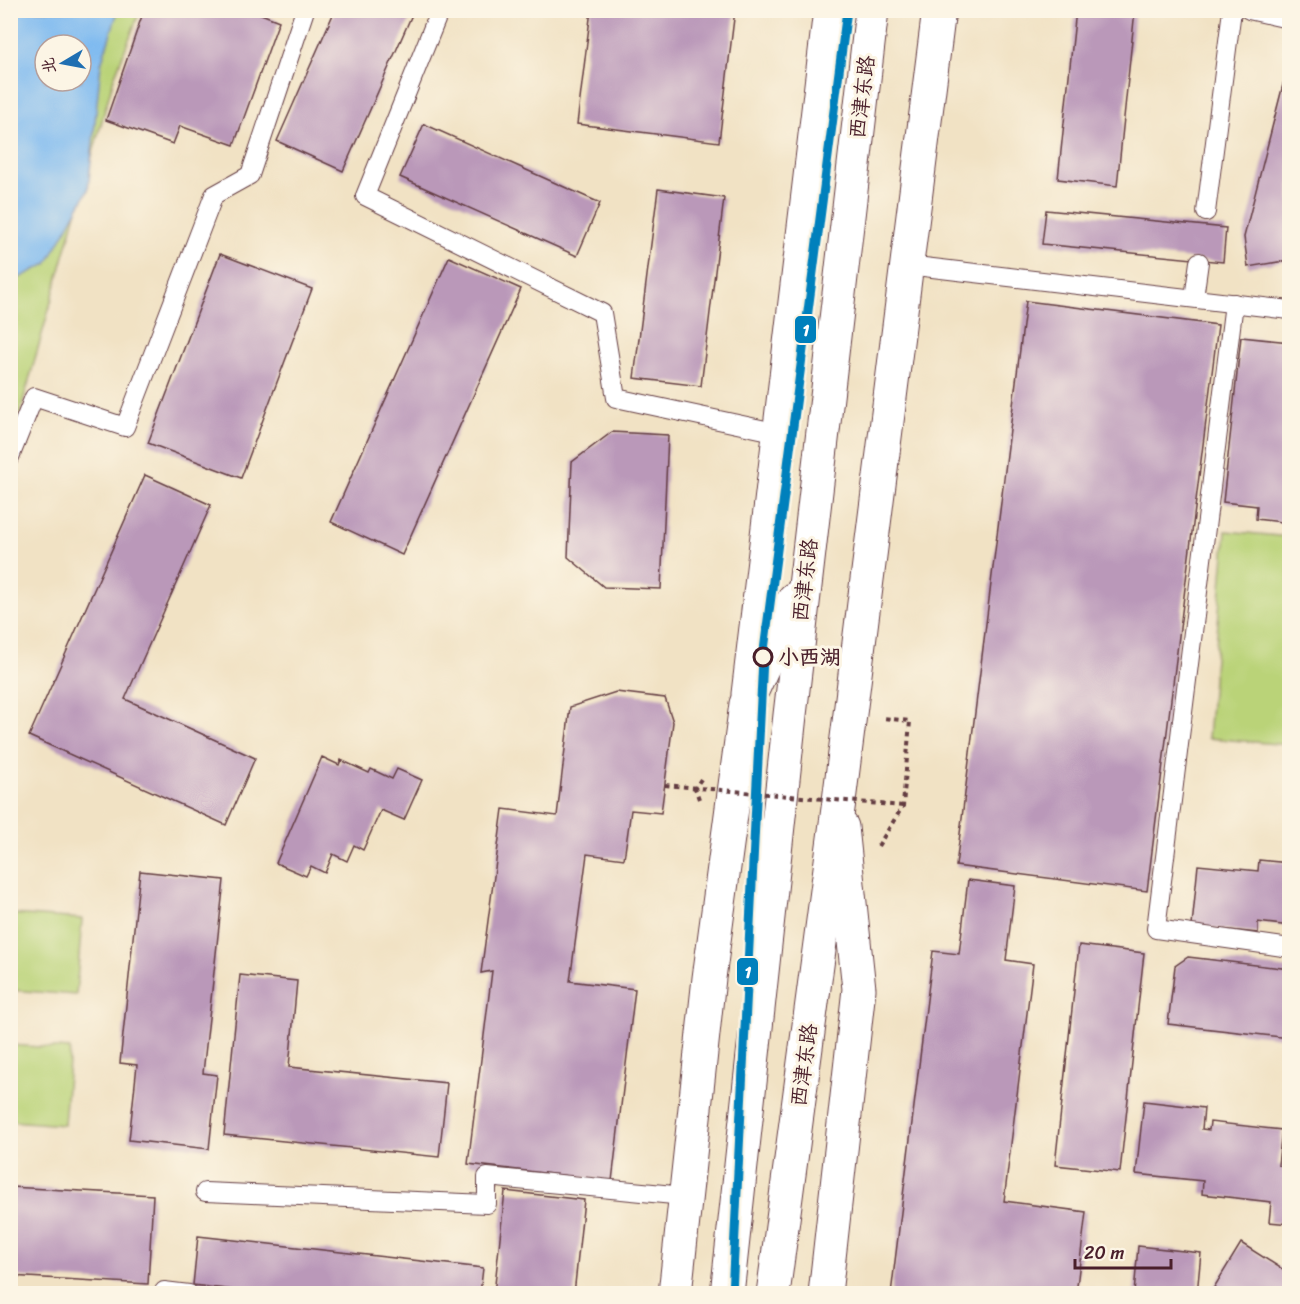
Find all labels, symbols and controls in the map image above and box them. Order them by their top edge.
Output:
north arrow [33,33,93,93]
street label: 西津东路 [838,53,886,141]
text: 北 [33,55,64,76]
line badge: 1 [794,315,817,344]
text: 1 [803,316,810,345]
street label: 西津东路 [781,536,829,624]
place label: 小西湖 [778,638,841,676]
marker: 小西湖 [753,647,773,667]
line badge: 1 [736,957,759,986]
text: 1 [745,958,752,987]
street label: 西津东路 [779,1021,829,1109]
scale bar [1075,1232,1171,1270]
text: 20 m [1084,1237,1124,1269]

